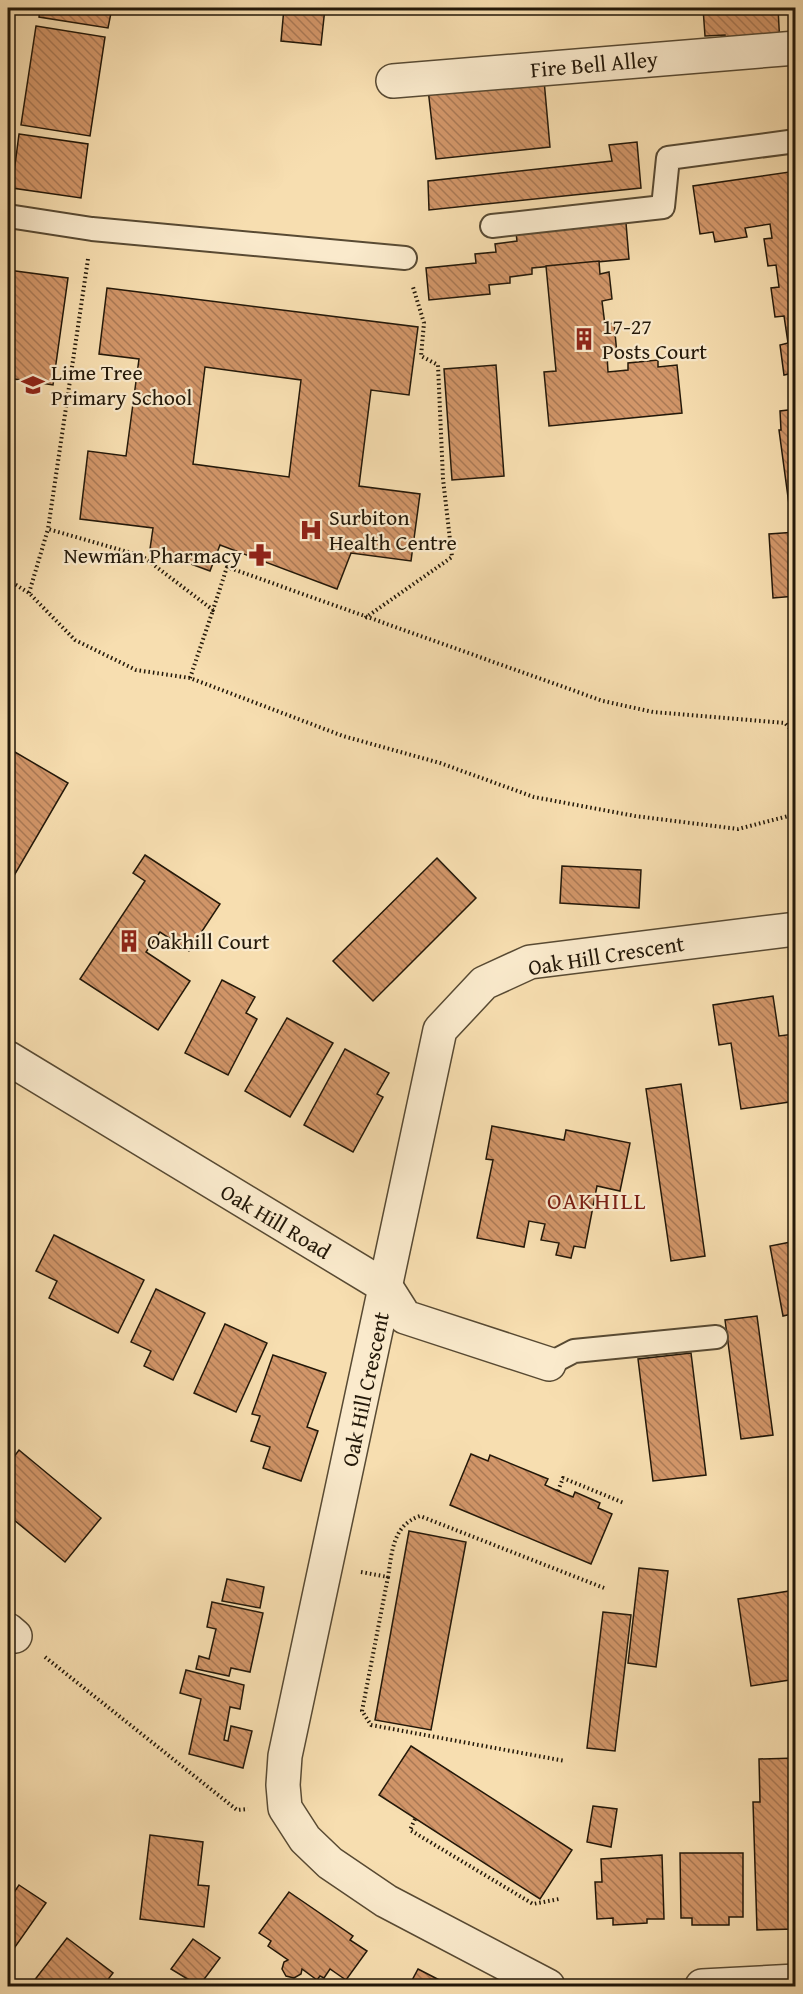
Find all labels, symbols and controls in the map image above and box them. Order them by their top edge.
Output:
street label: Fire Bell Alley [529,42,659,86]
place label: 17-27 Posts Court [602,310,707,367]
building icon: 17-27 Posts Court [571,326,597,352]
place label: Lime Tree Primary School [51,356,192,413]
school or university icon: Lime Tree Primary School [20,372,46,398]
place label: Surbiton Health Centre [329,501,457,558]
hospital icon: Surbiton Health Centre [298,517,324,543]
place label: Newman Pharmacy [63,539,242,571]
pharmacy icon: Newman Pharmacy [247,542,273,568]
place label: Oakhill Court [147,925,270,957]
street label: Oak Hill Crescent [526,927,687,983]
building icon: Oakhill Court [116,928,142,954]
street label: Oak Hill Road [215,1175,338,1267]
district label: OAKHILL [547,1183,647,1218]
street label: Oak Hill Crescent [333,1308,397,1469]

